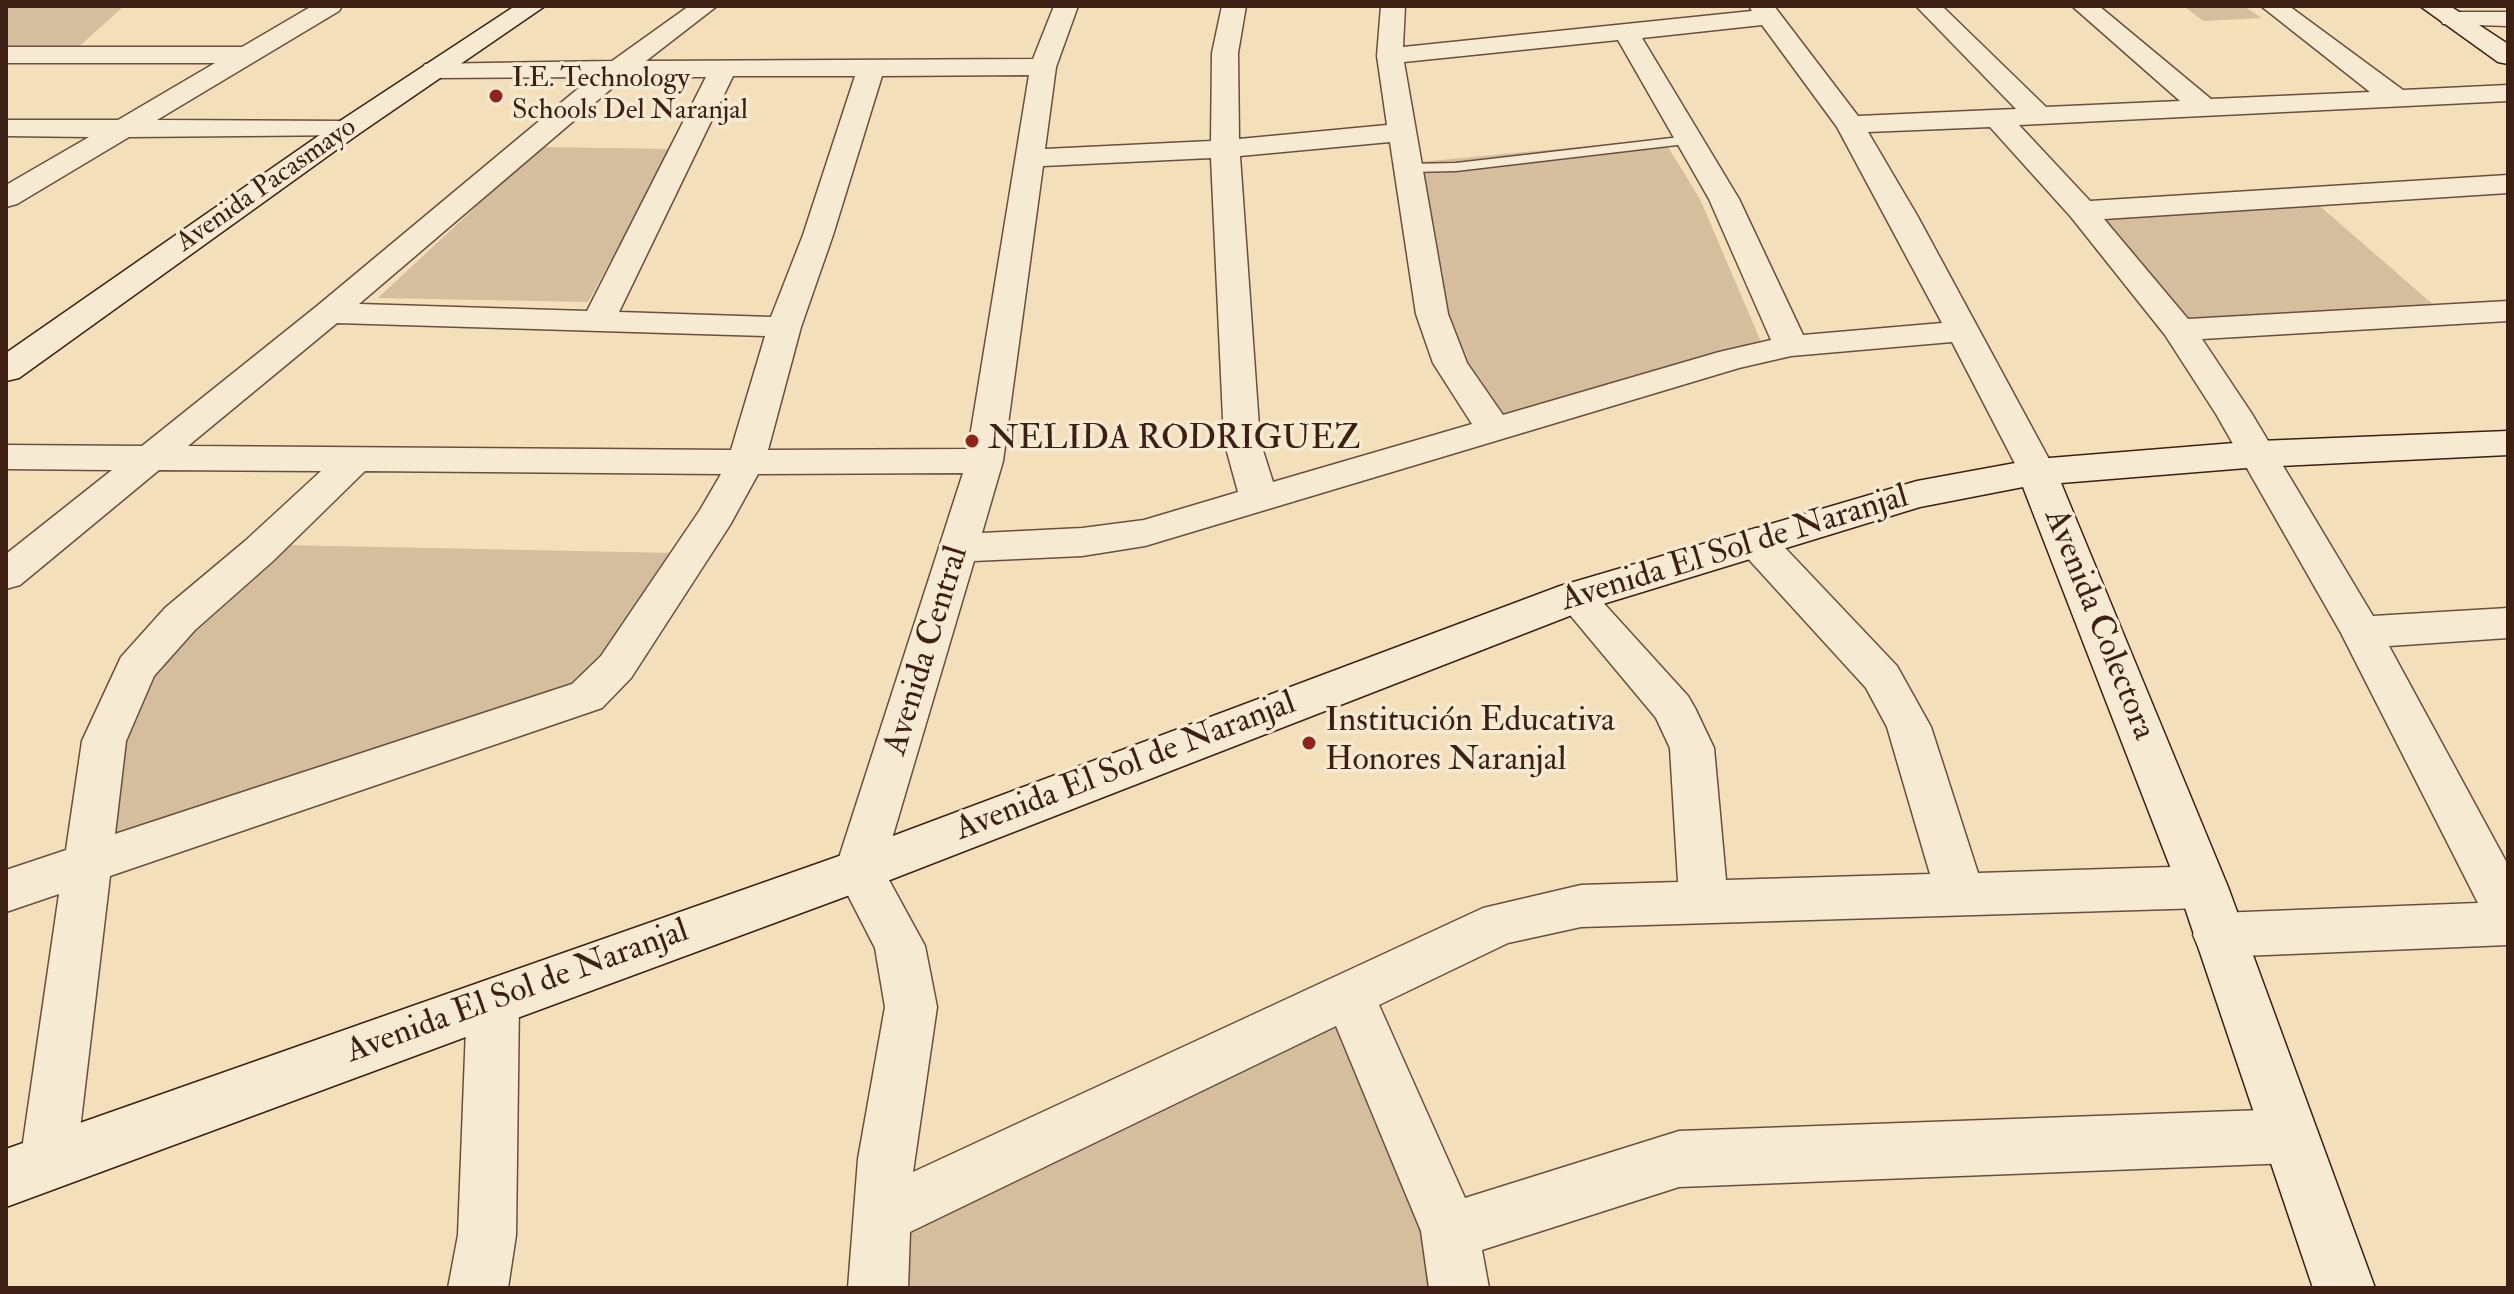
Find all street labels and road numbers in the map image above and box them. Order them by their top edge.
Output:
street label: Avenida Pacasmayo [171,112,363,260]
street label: Avenida El Sol de Naranjal [1556,478,1914,622]
street label: Avenida Colectora [2033,504,2163,746]
street label: Avenida Central [877,542,979,760]
street label: Avenida El Sol de Naranjal [950,684,1302,852]
street label: Avenida El Sol de Naranjal [341,912,695,1074]

